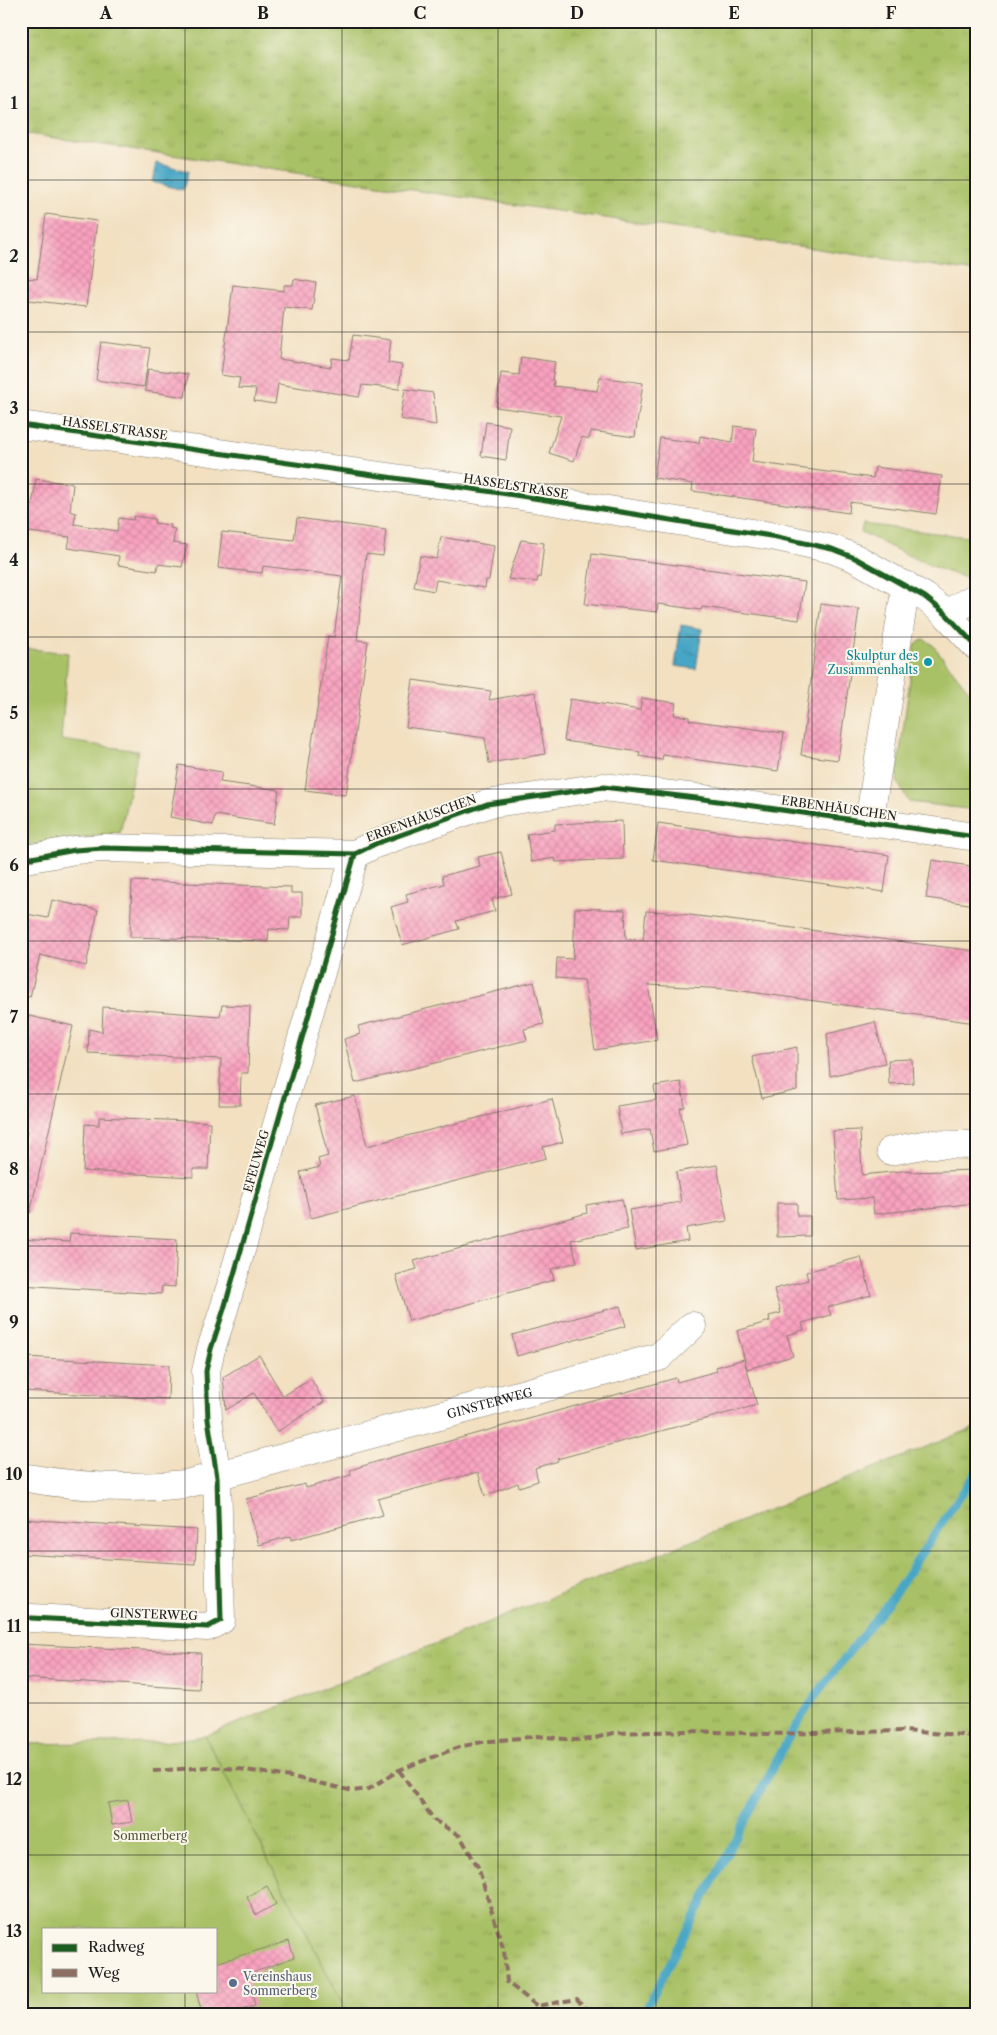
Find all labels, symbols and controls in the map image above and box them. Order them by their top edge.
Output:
text: A [99,3,113,23]
text: B [257,3,269,23]
text: C [414,3,426,23]
text: D [570,3,584,23]
text: E [728,3,740,23]
text: F [886,3,897,23]
text: 1 [10,93,18,113]
text: 2 [9,246,19,266]
text: 3 [9,398,19,418]
street label: HASSELSTRASSE [61,413,169,443]
street label: HASSELSTRASSE [462,470,570,502]
text: 4 [9,550,19,570]
place label: Skulptur des Zusammenhalts [828,648,918,677]
marker: Skulptur des Zusammenhalts [922,656,934,668]
text: 5 [10,703,19,723]
street label: ERBENHÄUSCHEN [363,790,478,845]
street label: ERBENHÄUSCHEN [780,791,898,824]
text: 6 [9,855,19,875]
text: 7 [10,1007,19,1027]
street label: EFEUWEG [240,1128,272,1194]
text: 8 [9,1159,19,1179]
text: 9 [9,1312,19,1332]
street label: GINSTERWEG [445,1384,534,1421]
text: 10 [5,1464,23,1484]
street label: GINSTERWEG [110,1605,199,1623]
text: 11 [7,1616,22,1636]
text: 12 [6,1769,22,1789]
park label: Sommerberg [113,1828,188,1843]
text: 13 [6,1921,22,1941]
legend [42,1928,218,1992]
text: Radweg [88,1937,144,1956]
text: Weg [87,1963,120,1982]
place label: Vereinshaus Sommerberg [242,1969,318,1998]
marker: Vereinshaus Sommerberg [227,1977,239,1989]

